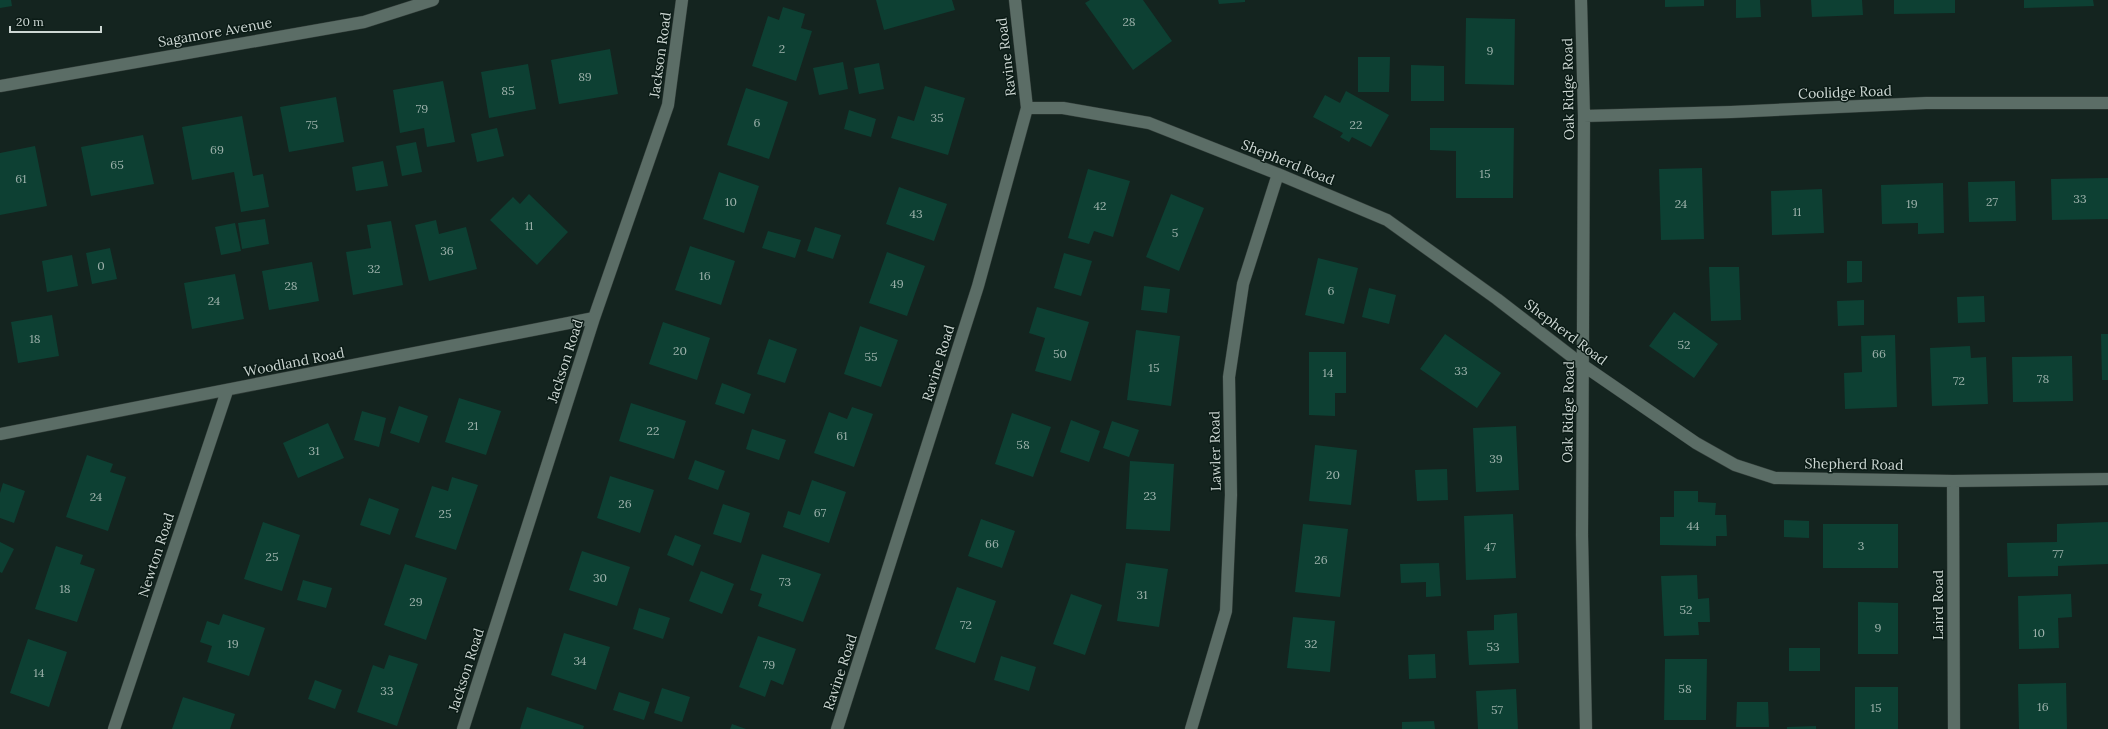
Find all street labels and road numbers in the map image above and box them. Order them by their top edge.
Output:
street label: Jackson Road [645,11,675,100]
street label: Sagamore Avenue [157,13,274,51]
street label: Ravine Road [992,17,1020,97]
street label: Oak Ridge Road [1558,38,1578,140]
street label: Coolidge Road [1798,81,1892,103]
street label: Shepherd Road [1239,135,1337,189]
street label: Shepherd Road [1521,295,1611,369]
street label: Jackson Road [543,317,587,406]
street label: Ravine Road [918,323,958,403]
street label: Woodland Road [242,343,346,381]
street label: Oak Ridge Road [1558,361,1578,463]
street label: Lawler Road [1205,411,1225,491]
street label: Shepherd Road [1804,454,1904,474]
street label: Newton Road [134,511,178,599]
street label: Laird Road [1929,570,1947,640]
street label: Jackson Road [444,626,488,715]
street label: Ravine Road [819,632,861,712]

